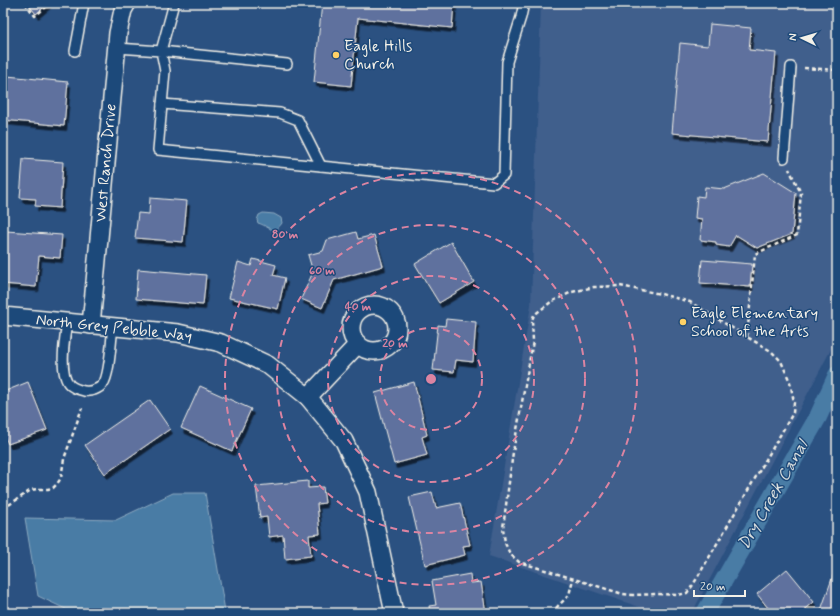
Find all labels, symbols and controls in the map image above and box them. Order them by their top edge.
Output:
north arrow [782,18,822,58]
text: N [786,33,800,41]
place label: Eagle Hills Church [344,36,412,75]
marker: Eagle Hills Church [331,50,341,60]
street label: West Ranch Drive [90,103,122,223]
text: 80 m [272,227,299,243]
text: 60 m [309,263,335,279]
text: 40 m [345,299,372,315]
place label: Eagle Elementary School of the Arts [691,303,818,342]
street label: North Grey Pebble Way [35,309,193,347]
marker: Eagle Elementary School of the Arts [678,317,688,327]
text: 20 m [382,336,408,352]
centre of rings [424,372,438,386]
water label: Dry Creek Canal [733,434,814,553]
scale bar [694,572,745,598]
text: 20 m [700,579,726,595]

